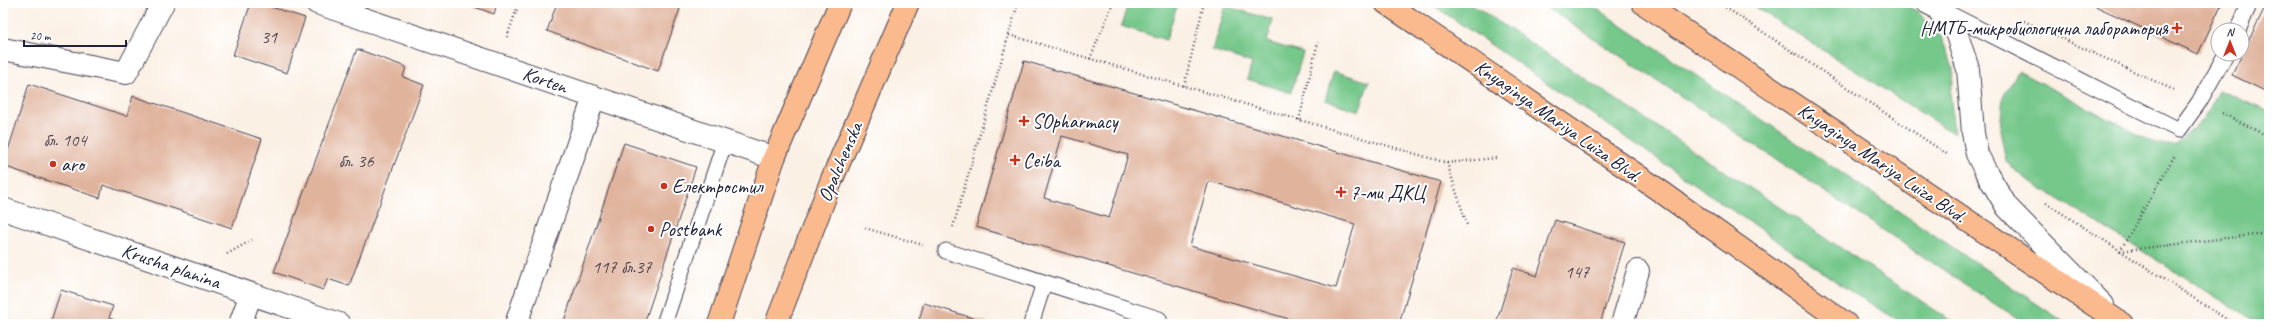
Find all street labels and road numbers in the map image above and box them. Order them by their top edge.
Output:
street label: Knyaginya Mariya Luiza Blvd. [1470,54,1646,188]
street label: Korten [519,61,571,100]
street label: Knyaginya Mariya Luiza Blvd. [1793,97,1971,229]
street label: Opalchenska [812,117,869,206]
street label: Krusha planina [119,238,225,295]

